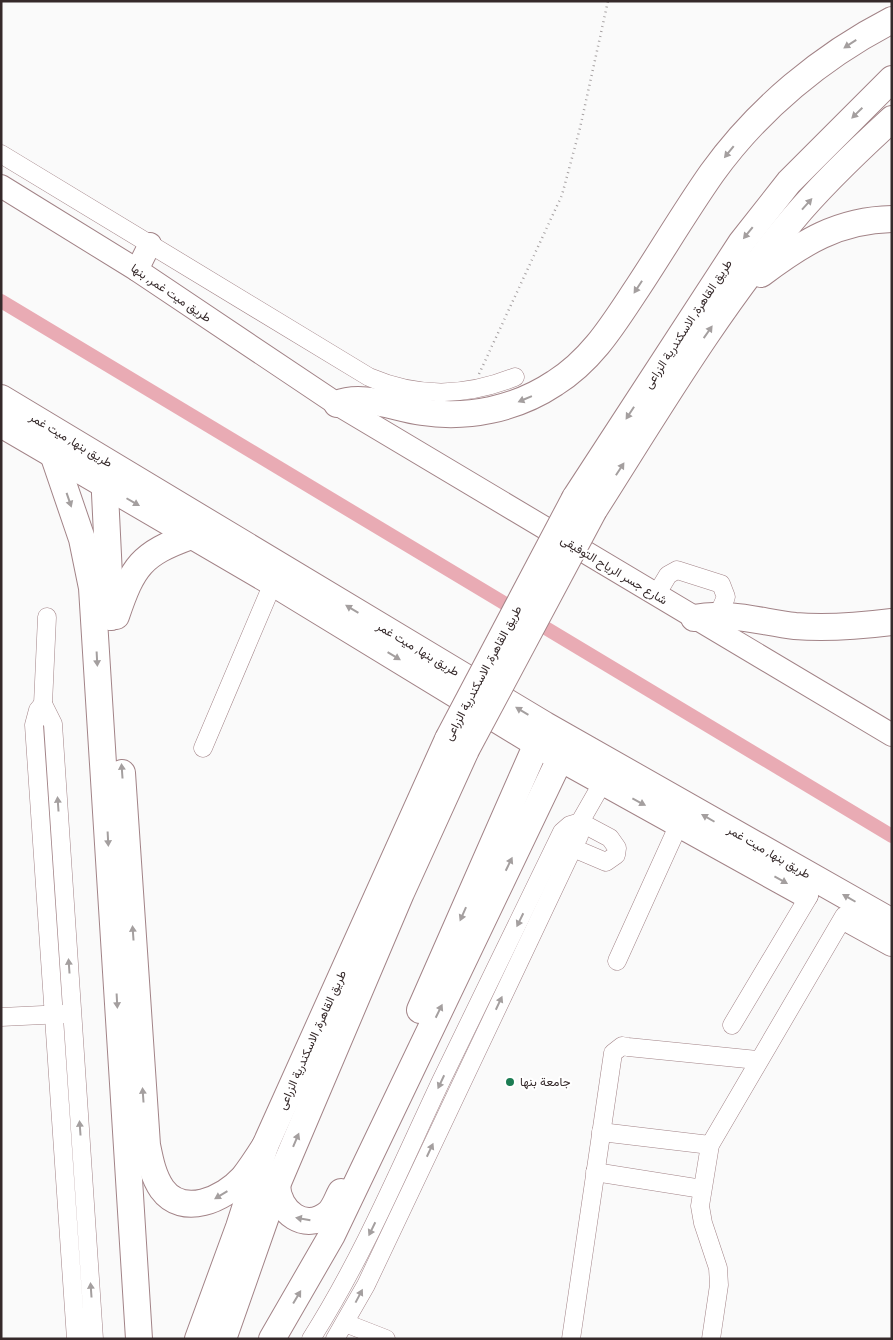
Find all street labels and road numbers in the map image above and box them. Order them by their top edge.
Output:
street label: طريق القاهرة, الاسكندرية الزراعى [639,256,736,392]
street label: طريق ميت غمر, بنها [128,259,215,326]
street label: طريق بنها, ميت غمر [26,408,116,471]
street label: شارع جسر الرياح التوفيقى [557,531,671,609]
street label: طريق القاهرة, الاسكندرية الزراعى [440,602,526,743]
street label: طريق بنها, ميت غمر [373,617,463,680]
street label: طريق بنها, ميت غمر [724,820,814,882]
street label: طريق القاهرة, الاسكندرية الزراعى [273,967,350,1112]

